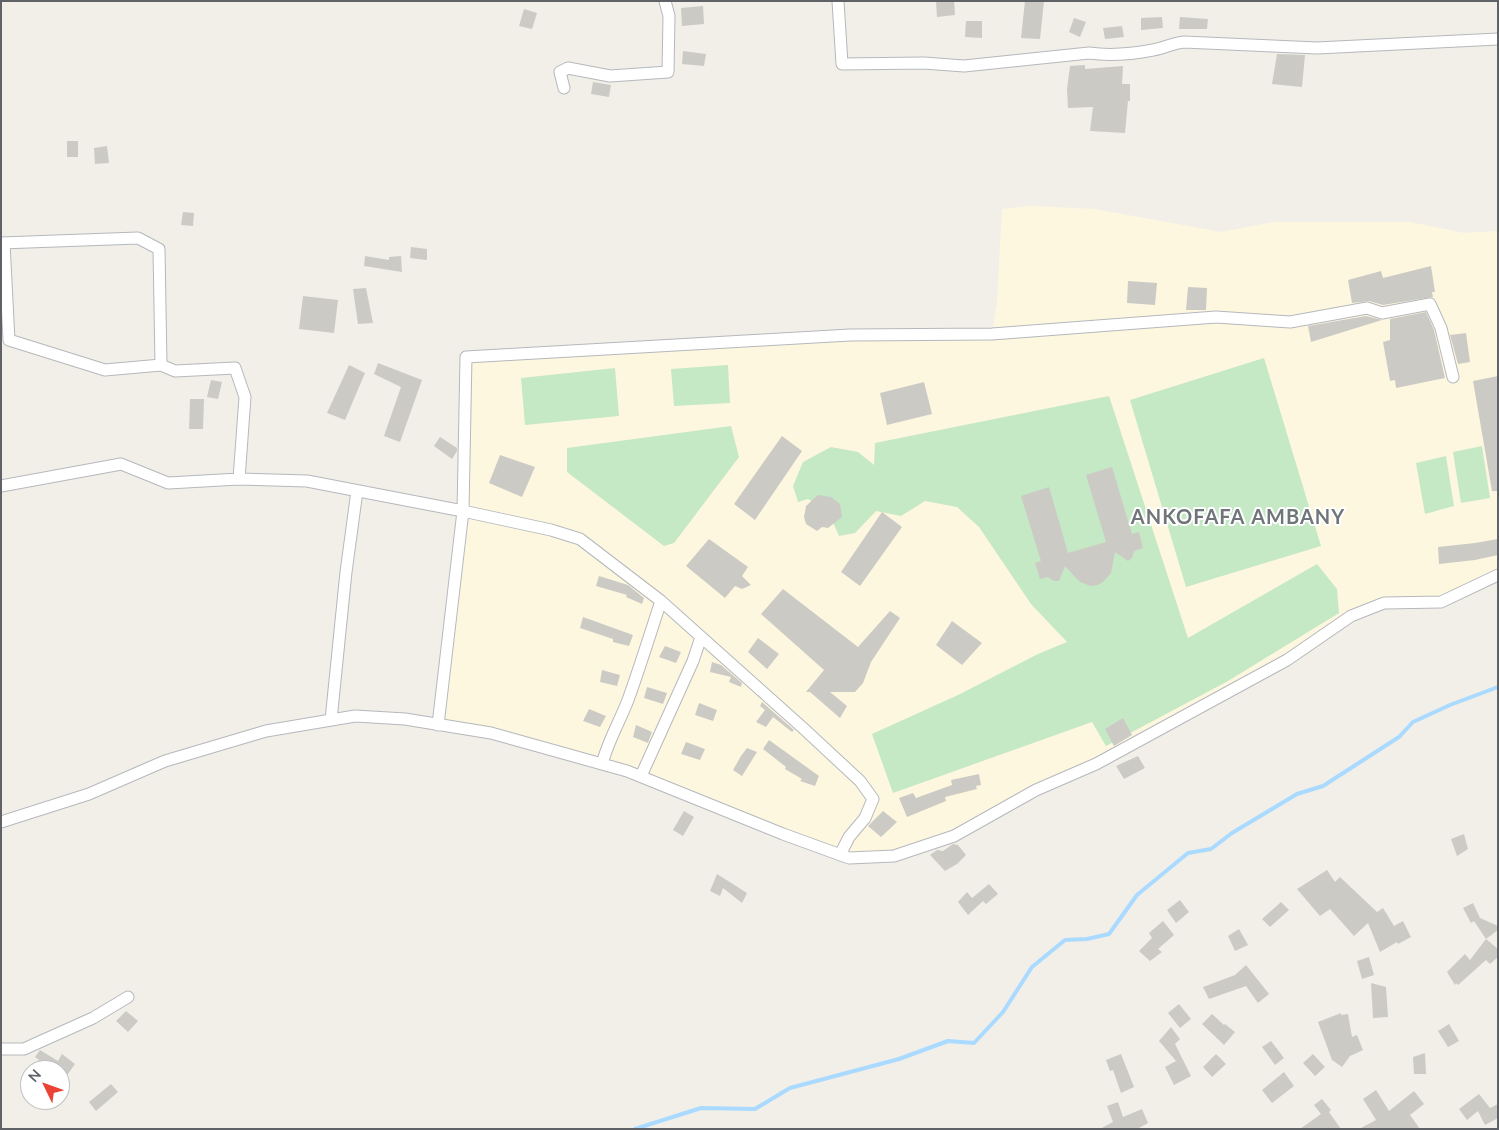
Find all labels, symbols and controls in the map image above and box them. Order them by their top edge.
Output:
district label: ANKOFAFA AMBANY [1129,506,1347,530]
north arrow [20,1060,70,1110]
text: N [24,1066,44,1085]

